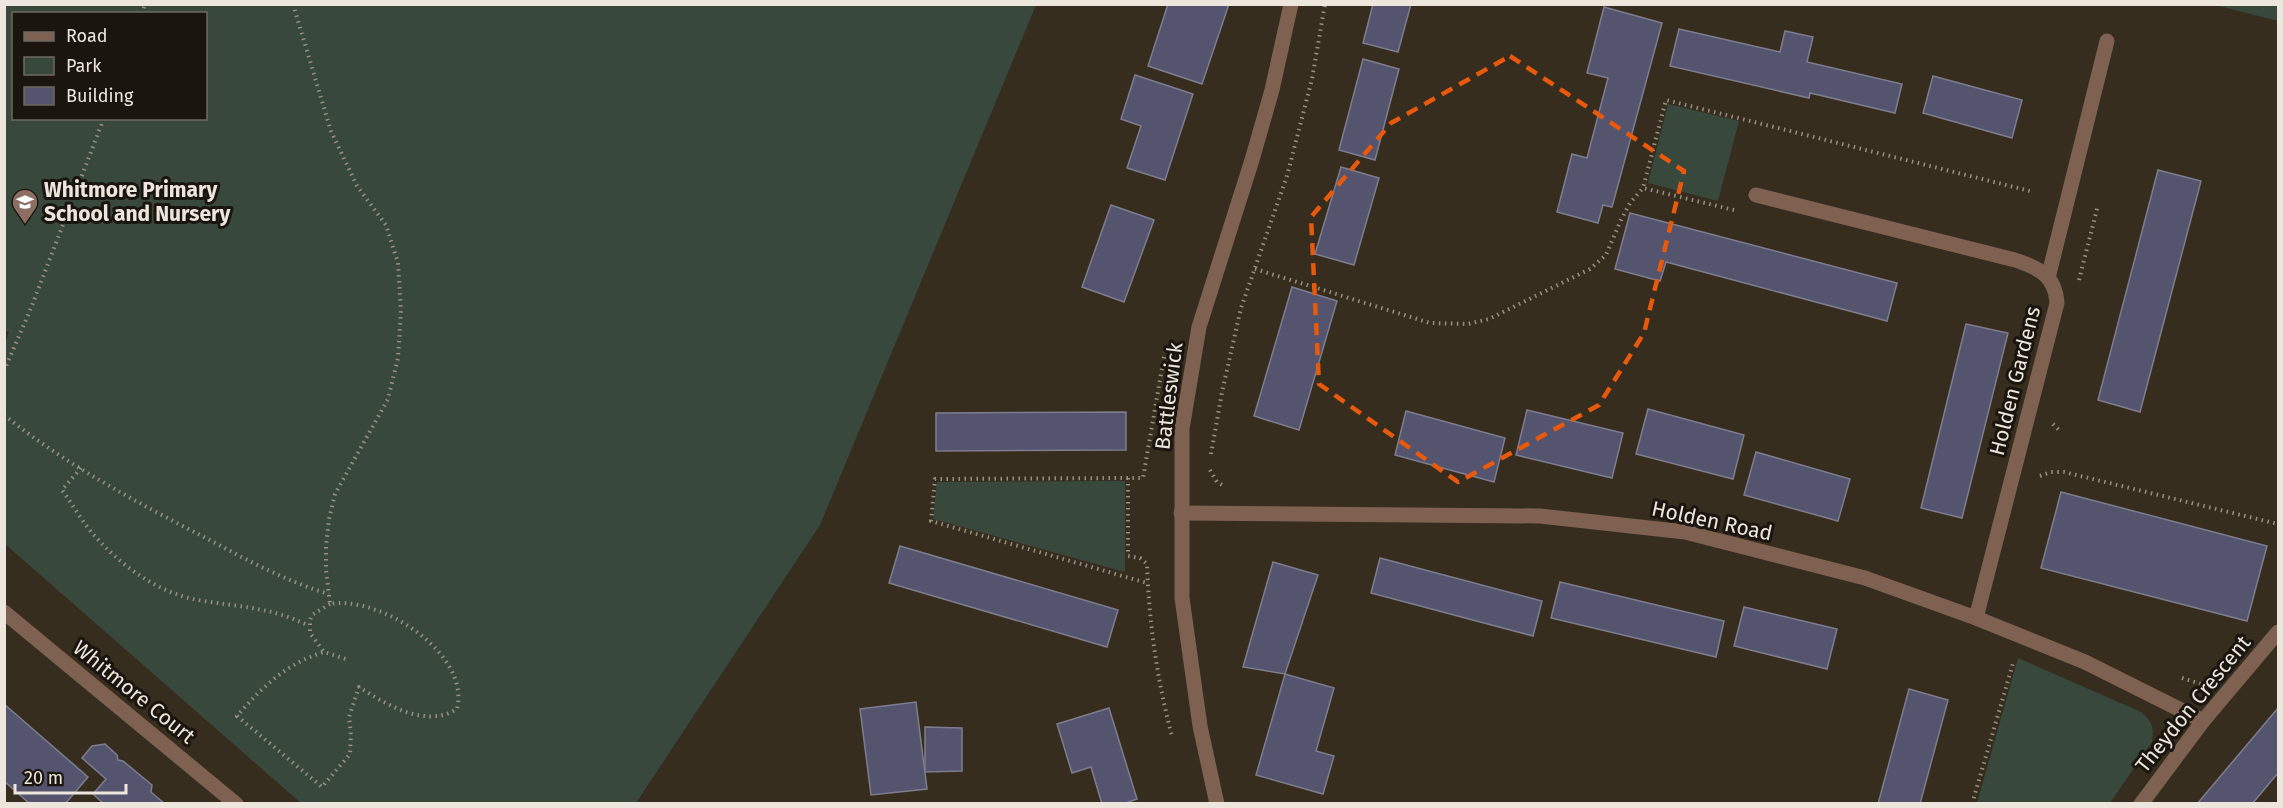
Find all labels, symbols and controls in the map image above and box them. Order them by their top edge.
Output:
legend [12,12,207,120]
text: Road [66,25,108,47]
text: Park [66,55,102,77]
text: Building [66,85,134,107]
place label: Whitmore Primary School and Nursery [44,177,230,227]
school or university icon: Whitmore Primary School and Nursery [10,187,40,225]
street label: Holden Gardens [1984,304,2046,458]
street label: Battleswick [1150,341,1189,451]
street label: Holden Road [1649,496,1775,546]
street label: Theydon Crescent [2130,630,2256,778]
street label: Whitmore Court [68,635,201,749]
scale bar [15,757,126,795]
text: 20 m [24,767,63,789]

